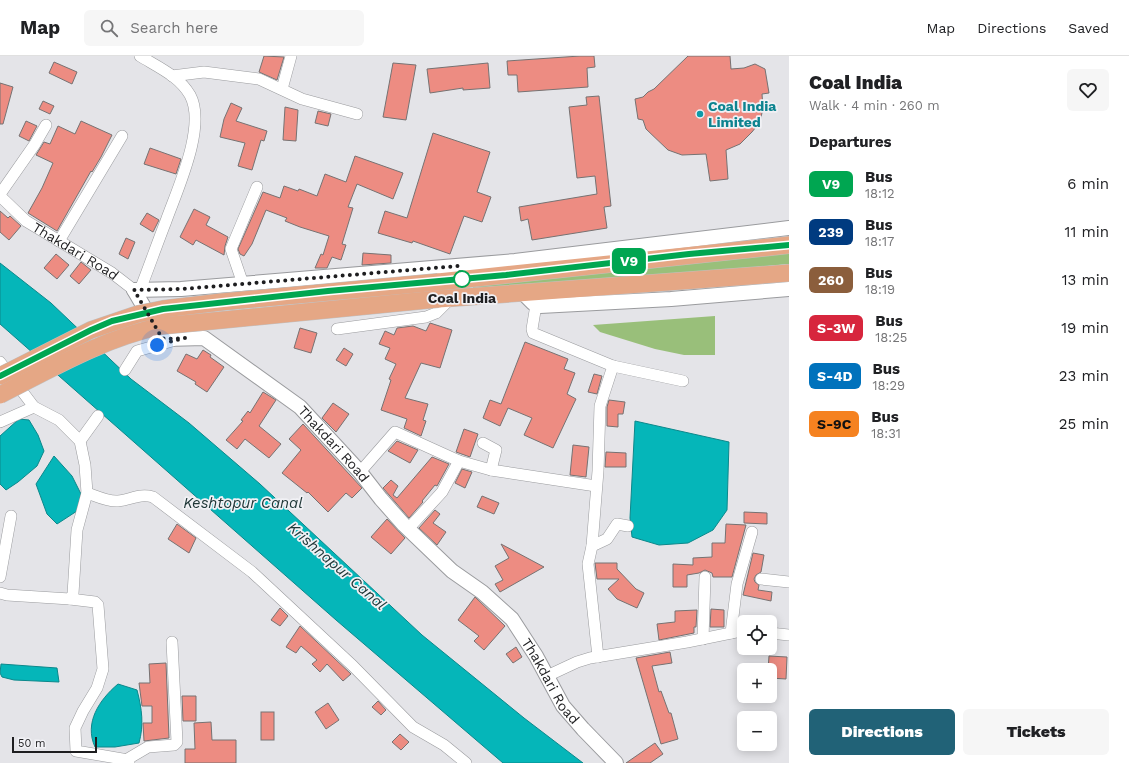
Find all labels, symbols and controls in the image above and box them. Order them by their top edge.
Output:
search box [84,10,364,46]
text: Map [20,16,60,39]
icon: search [98,17,120,39]
text: Search here [130,19,218,37]
text: Map [927,20,955,36]
text: Directions [977,20,1046,36]
text: Saved [1068,20,1109,36]
button: heart [1067,69,1109,111]
text: Coal India [809,71,902,94]
place label: Coal India Limited [708,98,777,130]
text: Walk · 4 min · 260 m [809,98,940,113]
marker: Coal India Limited [695,109,705,119]
text: Departures [809,133,892,151]
text: Bus [865,168,893,186]
text: 6 min [1067,175,1109,193]
text: V9 [822,176,840,192]
text: 18:12 [865,186,895,201]
text: Bus [865,216,893,234]
street label: Thakdari Road [30,219,122,283]
text: 11 min [1065,223,1109,241]
text: 239 [818,224,844,240]
text: 18:17 [865,234,894,249]
line badge: V9 [611,248,647,274]
text: V9 [620,253,638,269]
text: Bus [865,264,893,282]
marker: Coal India [453,270,471,288]
text: 13 min [1062,271,1109,289]
text: 260 [818,272,844,288]
text: 18:19 [865,282,895,297]
place label: Coal India [428,290,497,306]
text: Bus [875,312,903,330]
text: 19 min [1061,319,1109,337]
text: S-3W [817,320,855,336]
text: 18:25 [875,330,907,345]
your location [147,335,167,355]
text: Bus [873,360,900,378]
text: 23 min [1059,367,1109,385]
text: S-4D [817,368,853,384]
text: 18:29 [873,378,905,393]
street label: Thakdari Road [295,402,373,485]
text: Bus [871,408,899,426]
text: 25 min [1059,415,1109,433]
text: S-9C [817,416,851,432]
text: 18:31 [871,426,901,441]
water label: Keshtopur Canal [183,494,303,512]
water label: Krishnapur Canal [284,518,390,614]
map controls [737,615,777,751]
button: locate [737,615,777,655]
street label: Thakdari Road [519,635,583,727]
button: + [737,663,777,703]
button: Directions [809,709,955,755]
button: Tickets [963,709,1109,755]
button: − [737,711,777,751]
scale bar [12,735,97,754]
text: 50 m [18,737,45,750]

